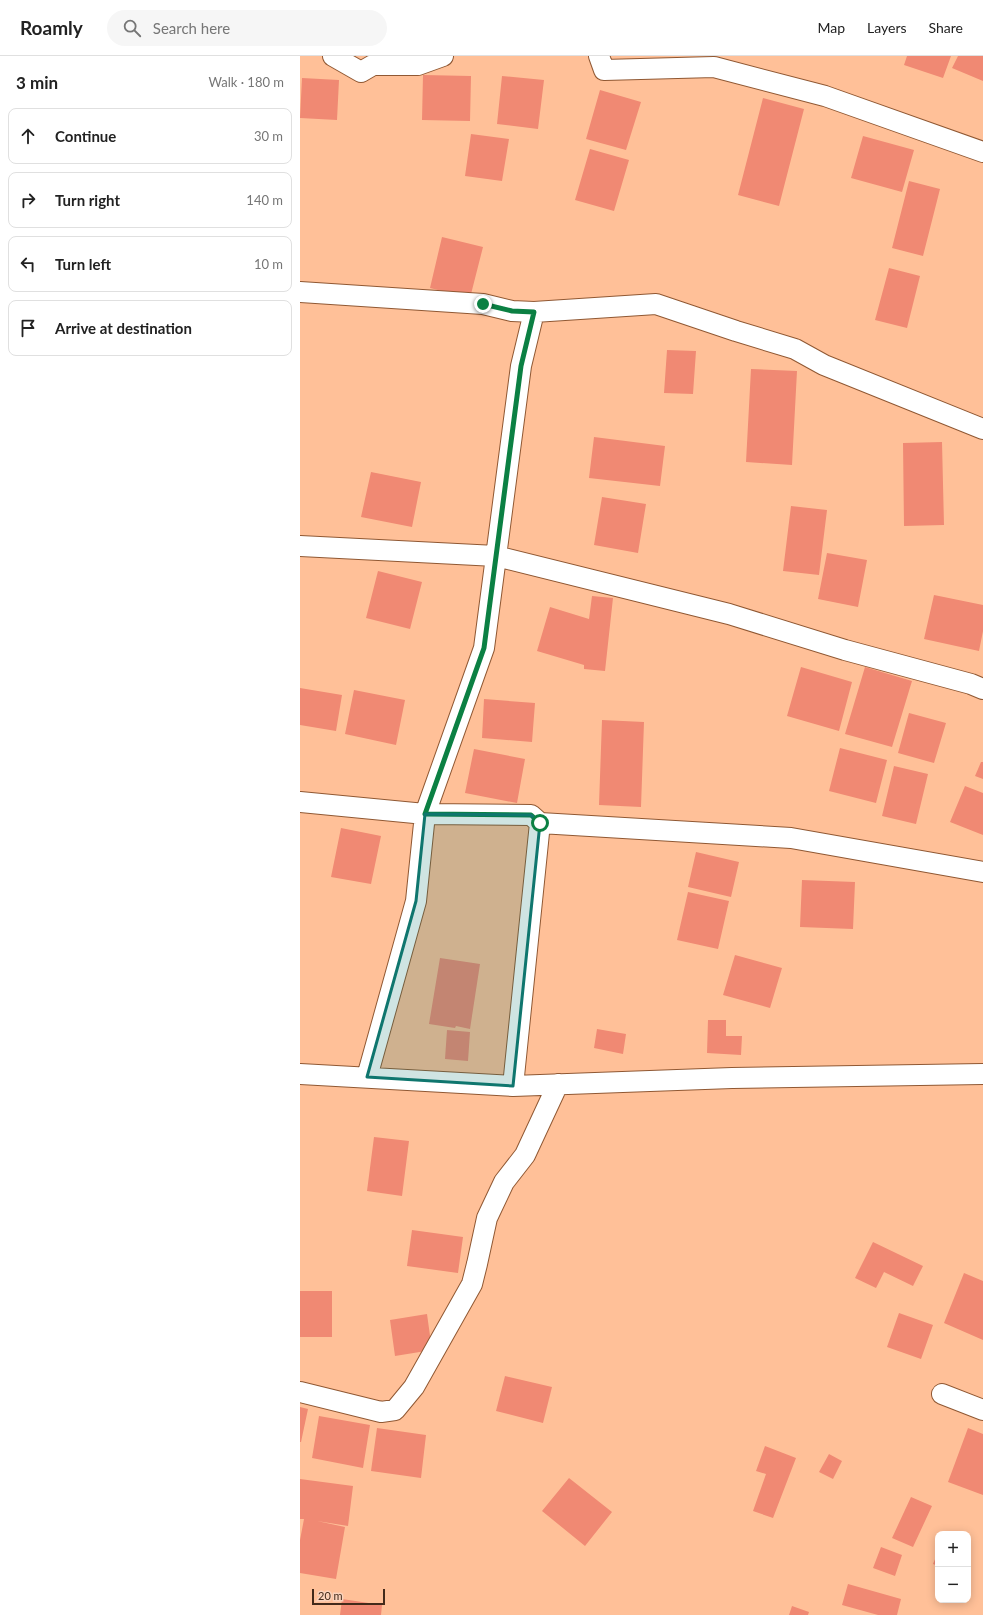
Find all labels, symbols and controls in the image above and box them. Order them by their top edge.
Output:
search box [107,10,387,46]
text: Roamly [20,16,83,39]
icon: search [121,17,143,39]
text: Search here [153,19,230,37]
text: Map [817,19,845,36]
text: Layers [867,19,907,36]
text: Share [929,19,963,36]
text: 3 min [16,72,58,93]
text: Walk · 180 m [208,74,284,90]
icon: ahead [17,125,39,147]
text: Continue [55,127,116,145]
text: 30 m [254,128,283,144]
icon: right [17,189,39,211]
text: Turn right [55,191,120,209]
text: 140 m [246,192,283,208]
icon: left [17,253,39,275]
text: Turn left [55,255,111,273]
text: 10 m [254,256,283,272]
route end [474,295,492,313]
icon: arrive [17,317,39,339]
text: Arrive at destination [55,319,192,337]
route start [531,814,549,832]
map controls [935,1531,971,1603]
button: + [935,1531,971,1567]
button: − [935,1567,971,1603]
scale bar [312,1587,385,1606]
text: 20 m [318,1589,343,1602]

